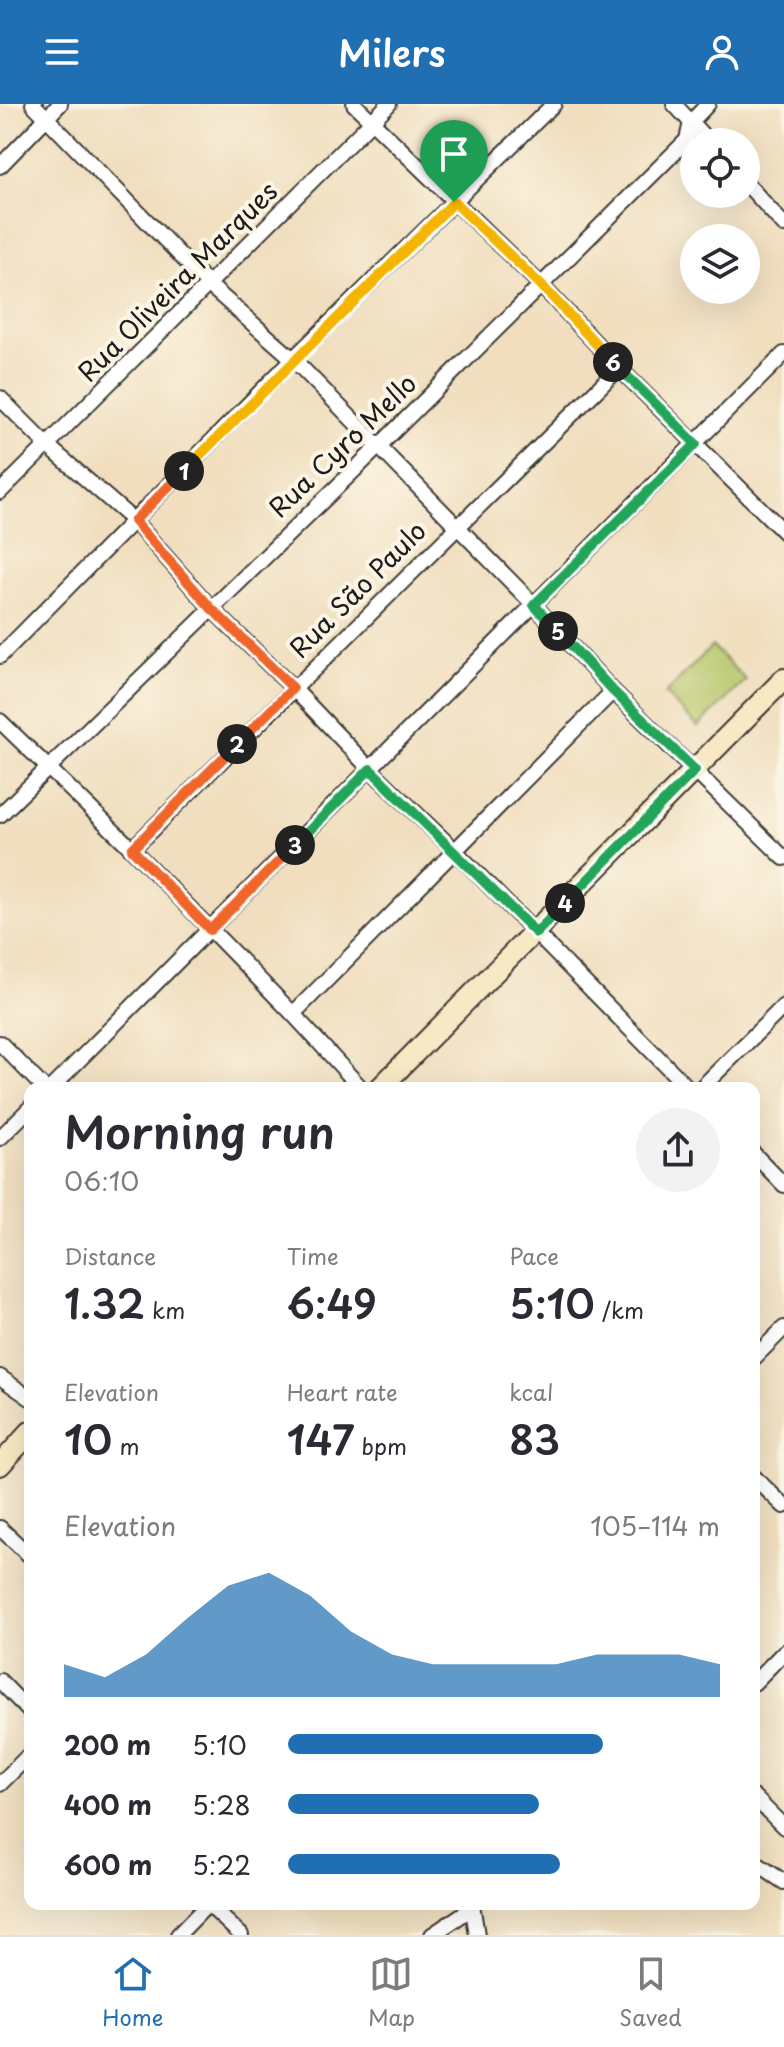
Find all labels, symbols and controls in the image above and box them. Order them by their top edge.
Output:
text: Milers [338,25,446,79]
icon: menu [40,30,84,74]
icon: person [700,30,744,74]
pin [420,120,488,202]
map controls [680,128,760,304]
button: locate [680,128,760,208]
icon: arrive [432,132,476,176]
street label: Rua Oliveira Marques [68,172,286,390]
button: layers [680,224,760,304]
pin: 6 [593,342,633,382]
text: 6 [605,345,621,378]
street label: Rua Cyro Mello [259,364,425,526]
pin: 1 [164,451,204,491]
text: 1 [179,454,189,487]
street label: Rua São Paulo [280,512,434,666]
pin: 5 [538,611,578,651]
text: 5 [551,614,565,647]
pin: 2 [217,724,257,764]
text: 2 [229,727,245,760]
pin: 3 [275,825,315,865]
text: 3 [288,828,302,861]
pin: 4 [545,883,585,923]
text: 4 [558,886,572,919]
text: Morning run [64,1098,335,1164]
button: share [636,1108,720,1192]
text: 06:10 [64,1161,139,1200]
text: Distance [64,1239,156,1272]
text: Time [287,1239,339,1272]
text: Pace [509,1239,559,1272]
text: 1.32 [64,1272,145,1333]
text: 6:49 [287,1272,377,1333]
text: 5:10 [509,1272,595,1333]
text: km [145,1293,185,1326]
text: /km [595,1293,644,1326]
text: Elevation [64,1375,159,1408]
text: Heart rate [287,1375,398,1408]
text: kcal [509,1375,553,1408]
text: 10 [64,1408,112,1469]
text: 147 [287,1408,354,1469]
text: 83 [509,1408,560,1469]
text: m [112,1429,139,1462]
text: bpm [354,1429,407,1462]
text: Elevation [64,1506,176,1545]
text: 105–114 m [590,1506,720,1545]
text: 200 m [64,1725,151,1764]
text: 5:10 [192,1725,247,1764]
text: 400 m [64,1785,152,1824]
text: 5:28 [192,1785,251,1824]
text: 600 m [64,1845,152,1884]
text: 5:22 [192,1845,251,1884]
tab: Home [102,1952,163,2033]
tab: Map [368,1952,415,2033]
tab: Saved [619,1952,682,2033]

